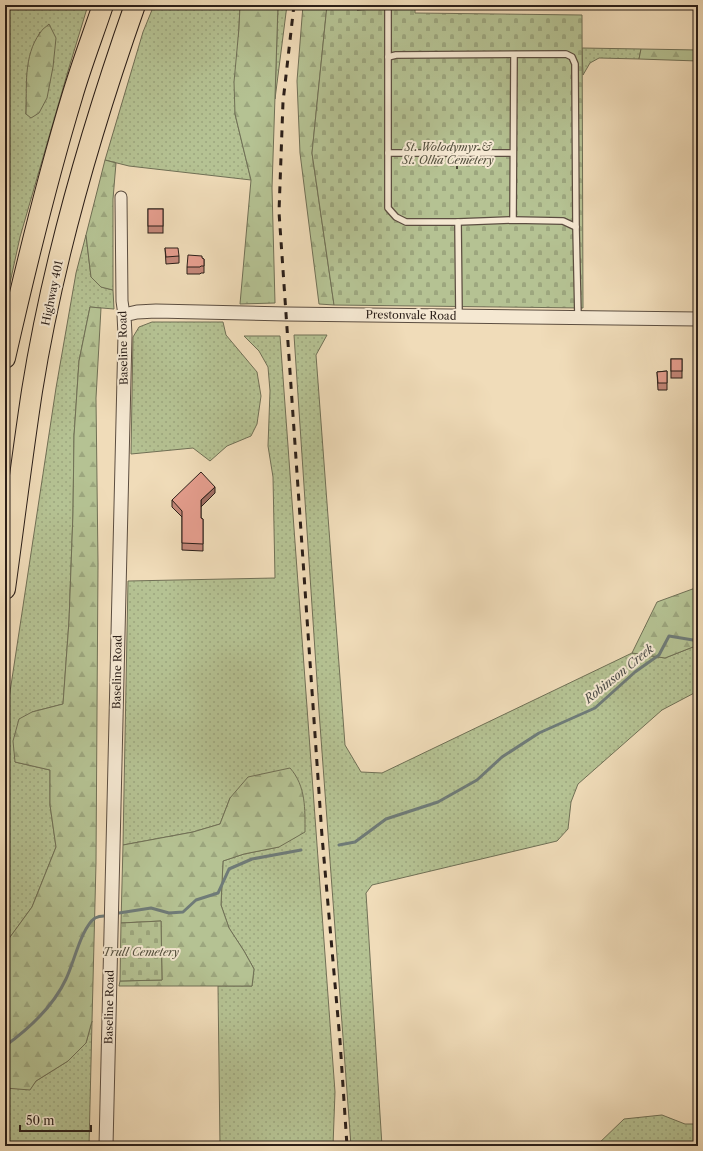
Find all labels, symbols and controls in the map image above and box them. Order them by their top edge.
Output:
park label: St. Wolodymyr & St. Olha Cemetery [401,140,494,167]
street label: Highway 401 [38,259,66,327]
street label: Prestonvale Road [365,307,457,323]
street label: Baseline Road [115,310,131,385]
street label: Baseline Road [109,634,125,709]
water label: Robinson Creek [580,641,657,707]
park label: Trull Cemetery [103,945,179,959]
street label: Baseline Road [101,969,117,1044]
scale bar [20,1107,91,1133]
text: 50 m [26,1113,55,1128]

